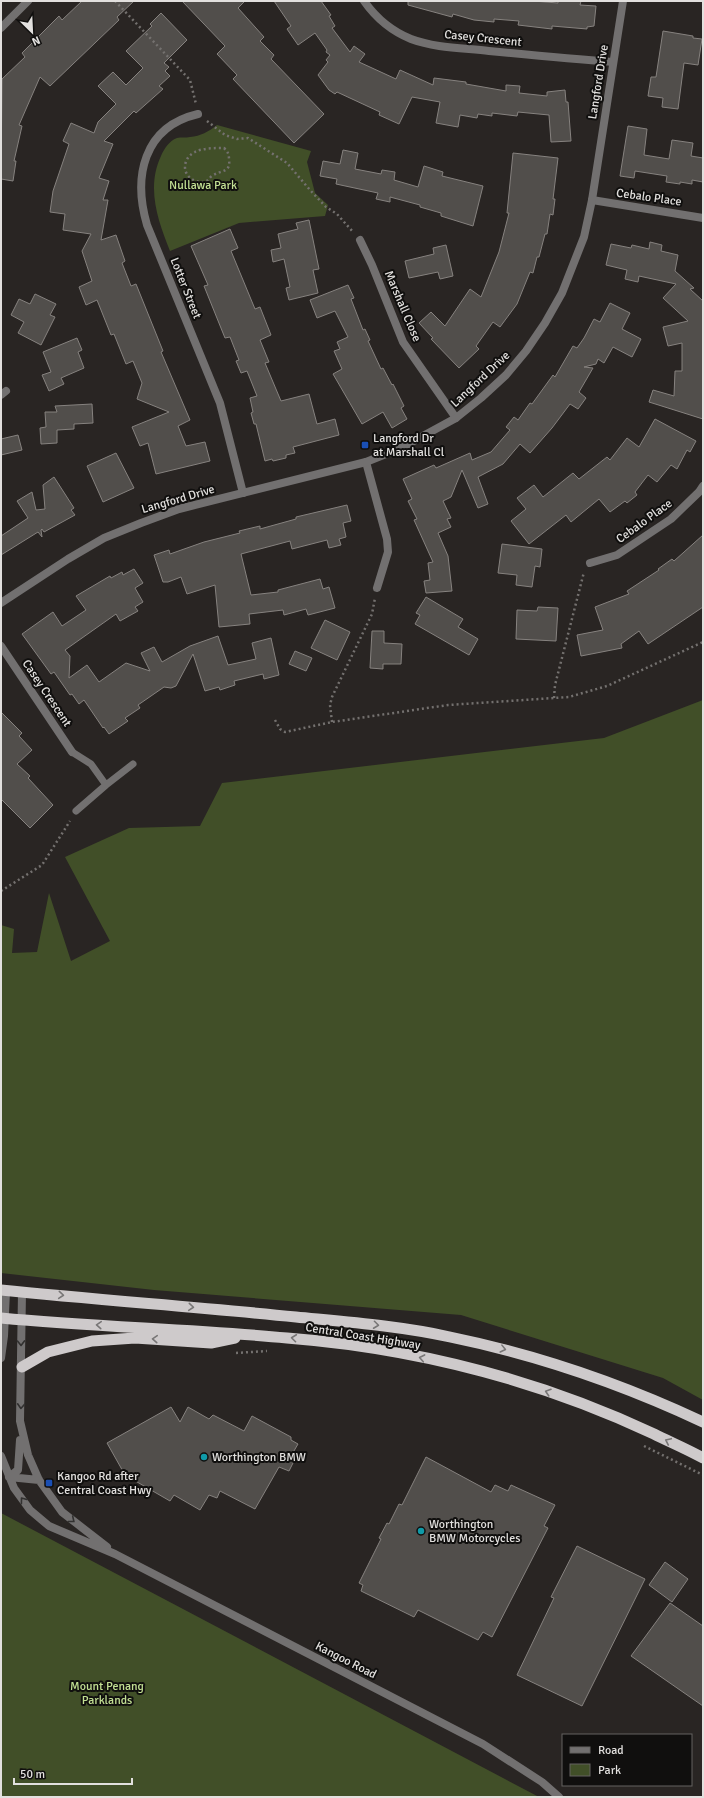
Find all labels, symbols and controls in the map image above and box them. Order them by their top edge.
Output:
north arrow [12,12,52,52]
street label: Casey Crescent [444,27,522,50]
text: N [30,33,42,48]
street label: Langford Drive [585,44,612,120]
park label: Nullawa Park [169,178,237,193]
street label: Cebalo Place [615,185,683,210]
street label: Lotter Street [166,255,205,321]
street label: Marshall Close [381,268,424,344]
street label: Langford Drive [448,348,513,411]
place label: Langford Dr at Marshall Cl [373,431,445,460]
marker: Langford Dr at Marshall Cl [360,440,370,450]
street label: Langford Drive [140,482,216,517]
street label: Cebalo Place [613,496,675,547]
street label: Casey Crescent [19,657,75,730]
one-way arrow [58,1291,64,1300]
one-way arrow [188,1302,194,1311]
street label: Central Coast Highway [304,1320,422,1353]
one-way arrow [373,1320,379,1329]
one-way arrow [96,1321,102,1330]
one-way arrow [291,1334,297,1343]
one-way arrow [152,1335,158,1344]
one-way arrow [17,1340,25,1346]
one-way arrow [500,1344,507,1353]
one-way arrow [419,1354,426,1362]
one-way arrow [544,1388,551,1396]
one-way arrow [17,1403,25,1409]
one-way arrow [665,1438,672,1446]
place label: Worthington BMW [212,1450,306,1465]
marker: Worthington BMW [199,1452,209,1462]
place label: Kangoo Rd after Central Coast Hwy [57,1469,152,1498]
marker: Kangoo Rd after Central Coast Hwy [44,1478,54,1488]
one-way arrow [20,1497,28,1504]
one-way arrow [68,1515,75,1522]
place label: Worthington BMW Motorcycles [429,1517,520,1546]
marker: Worthington BMW Motorcycles [416,1526,426,1536]
street label: Kangoo Road [313,1639,379,1682]
park label: Mount Penang Parklands [70,1679,144,1708]
legend [562,1734,692,1786]
text: Road [598,1743,624,1758]
scale bar [14,1760,132,1786]
text: Park [598,1763,621,1778]
text: 50 m [20,1767,45,1782]

